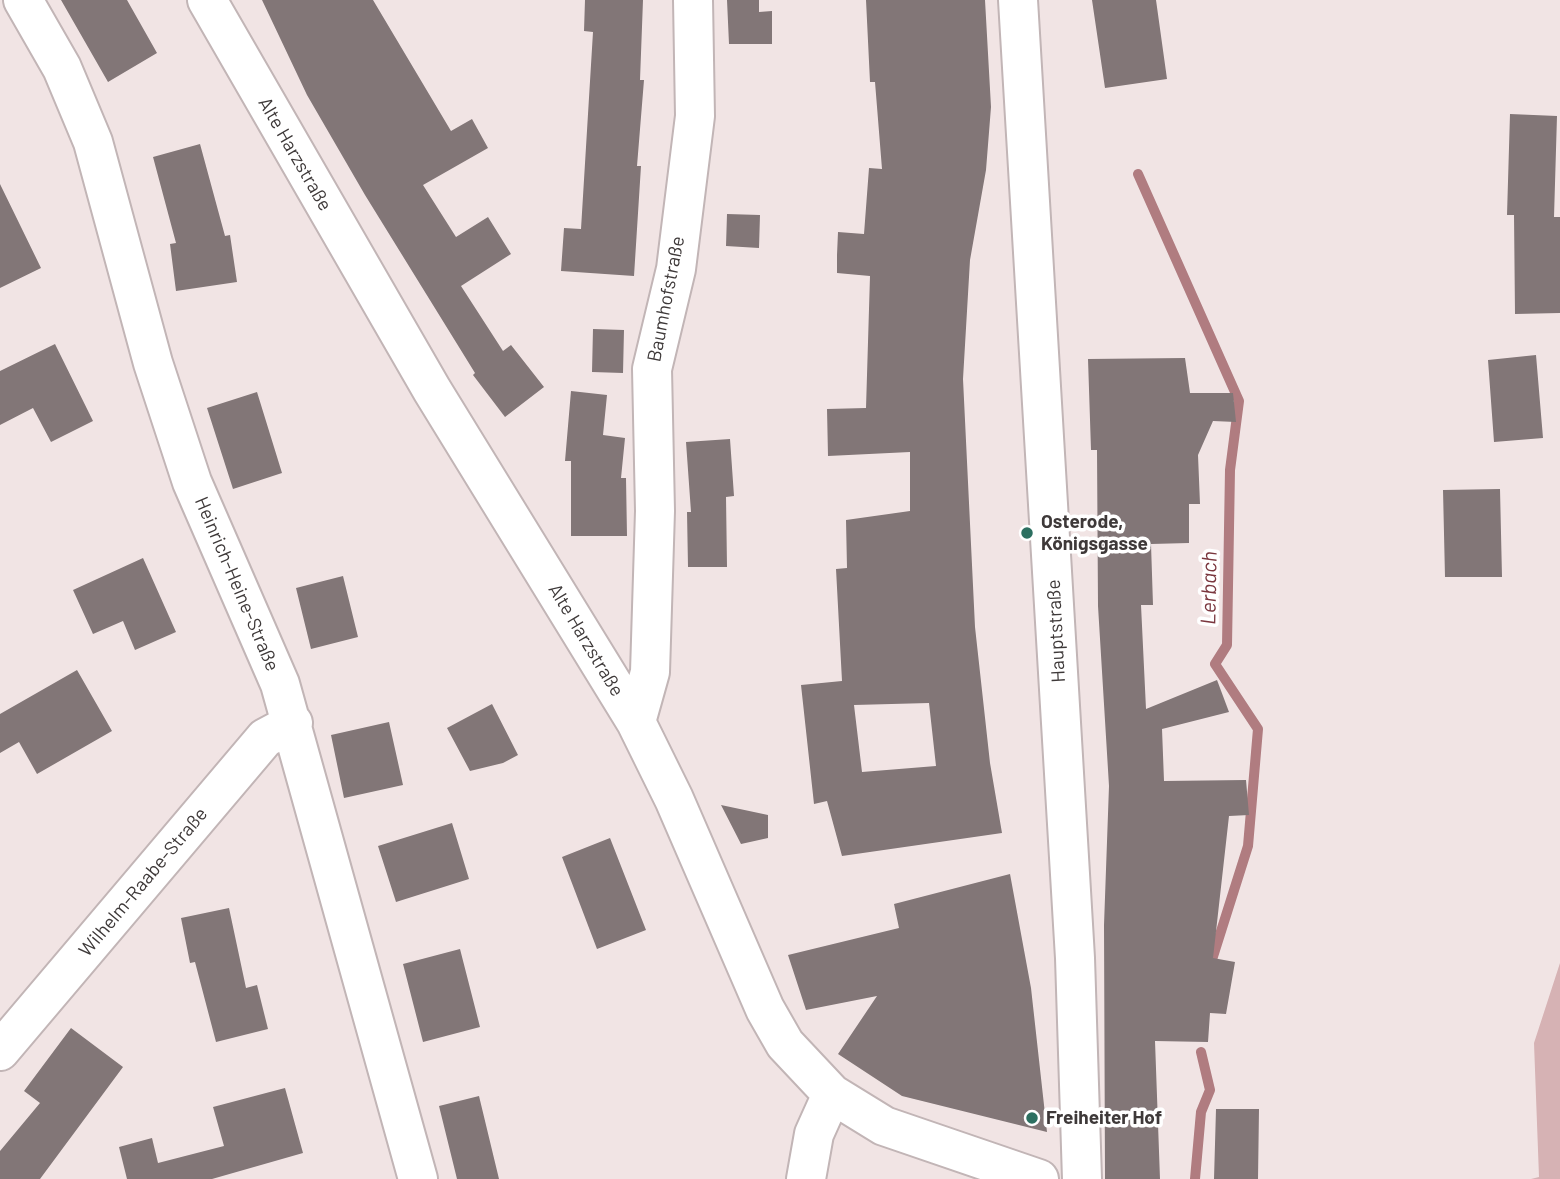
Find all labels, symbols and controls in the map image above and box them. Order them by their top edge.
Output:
street label: Alte Harzstraße [253,93,337,215]
street label: Baumhofstraße [643,234,689,364]
street label: Heinrich-Heine-Straße [190,493,284,675]
place label: Osterode, Königsgasse [1041,511,1148,555]
marker: Osterode, Königsgasse [1019,525,1035,541]
water label: Lerbach [1196,551,1222,625]
street label: Hauptstraße [1042,579,1070,683]
street label: Alte Harzstraße [543,580,629,700]
street label: Wilhelm-Raabe-Straße [74,803,212,961]
place label: Freiheiter Hof [1046,1107,1162,1129]
marker: Freiheiter Hof [1024,1110,1040,1126]

